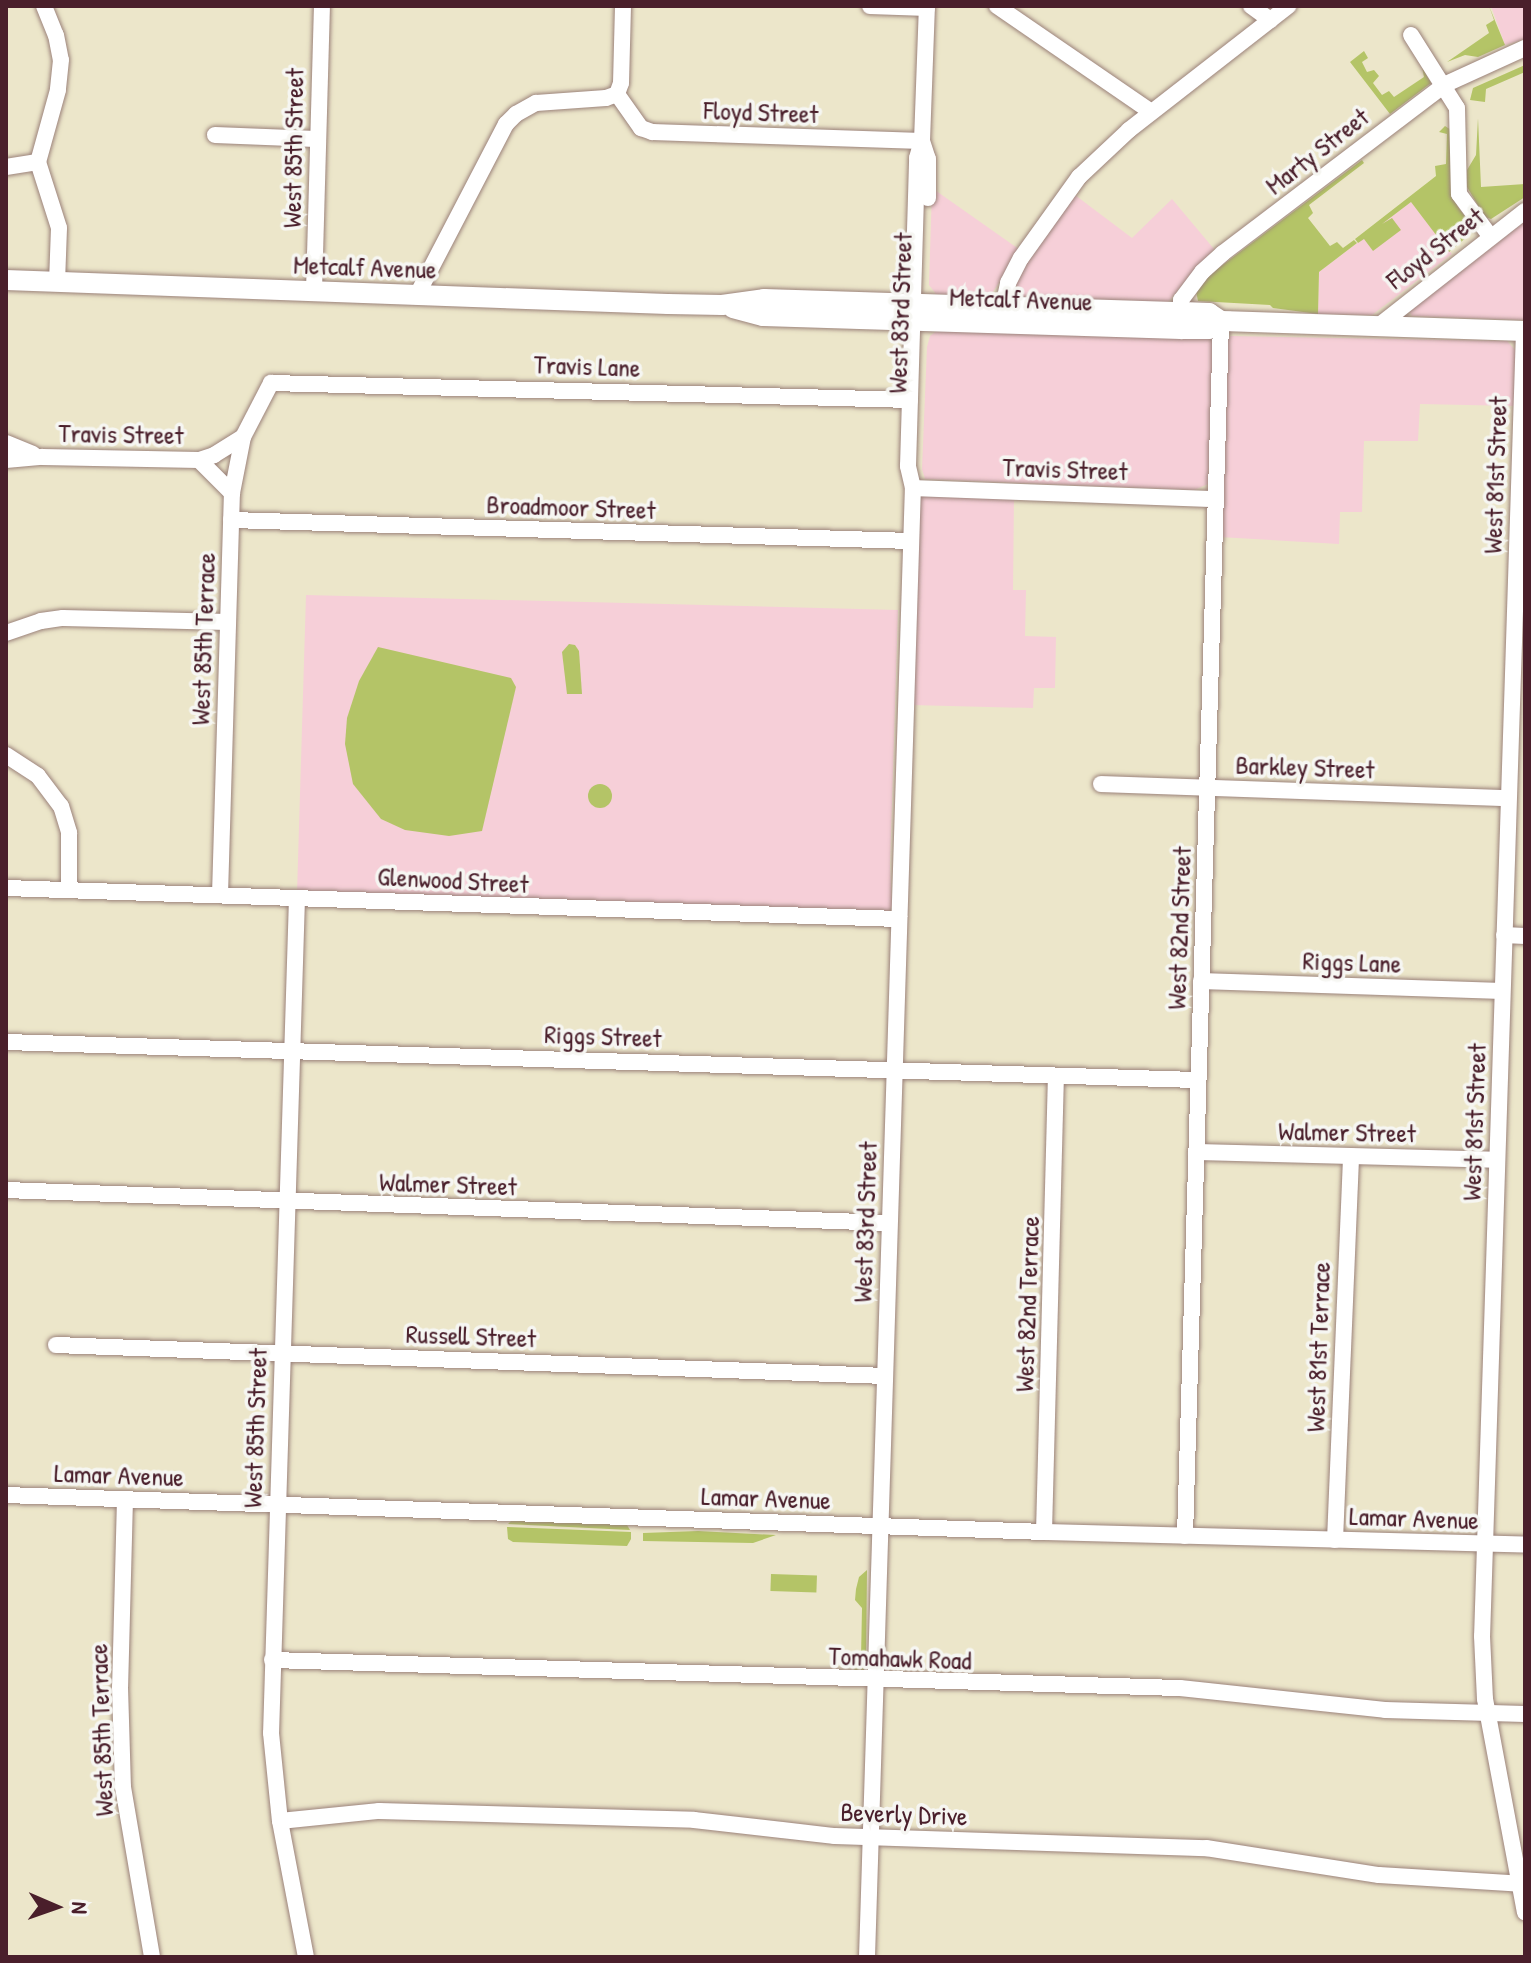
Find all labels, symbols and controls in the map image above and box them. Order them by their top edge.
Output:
street label: West 85th Street [276,68,310,228]
street label: Floyd Street [703,94,819,130]
street label: Marty Street [1259,101,1375,201]
street label: Floyd Street [1380,200,1490,296]
street label: West 83rd Street [882,232,918,394]
street label: Metcalf Avenue [293,249,437,285]
street label: Metcalf Avenue [949,281,1093,317]
street label: Travis Lane [533,349,641,383]
street label: West 81st Street [1477,396,1513,554]
street label: Travis Street [58,417,184,451]
street label: Travis Street [1002,451,1128,487]
street label: Broadmoor Street [486,488,656,526]
street label: West 85th Terrace [184,552,222,726]
street label: Barkley Street [1235,749,1375,785]
street label: West 82nd Street [1161,846,1197,1010]
street label: Glenwood Street [377,860,529,900]
street label: Riggs Lane [1302,945,1402,979]
street label: Riggs Street [544,1018,662,1054]
street label: West 81st Street [1456,1043,1492,1201]
street label: Walmer Street [1278,1115,1416,1149]
street label: West 83rd Street [847,1141,883,1303]
street label: Walmer Street [379,1166,517,1202]
street label: West 82nd Terrace [1008,1216,1046,1392]
street label: West 81st Terrace [1299,1261,1337,1433]
street label: Russell Street [405,1318,537,1354]
street label: West 85th Street [237,1348,273,1508]
street label: Lamar Avenue [54,1457,184,1493]
street label: Lamar Avenue [701,1480,831,1516]
street label: Lamar Avenue [1349,1500,1479,1536]
street label: Tomahawk Road [828,1640,972,1676]
street label: West 85th Terrace [82,1643,120,1817]
street label: Beverly Drive [840,1796,968,1832]
north arrow [16,1867,96,1947]
text: N [65,1901,95,1914]

